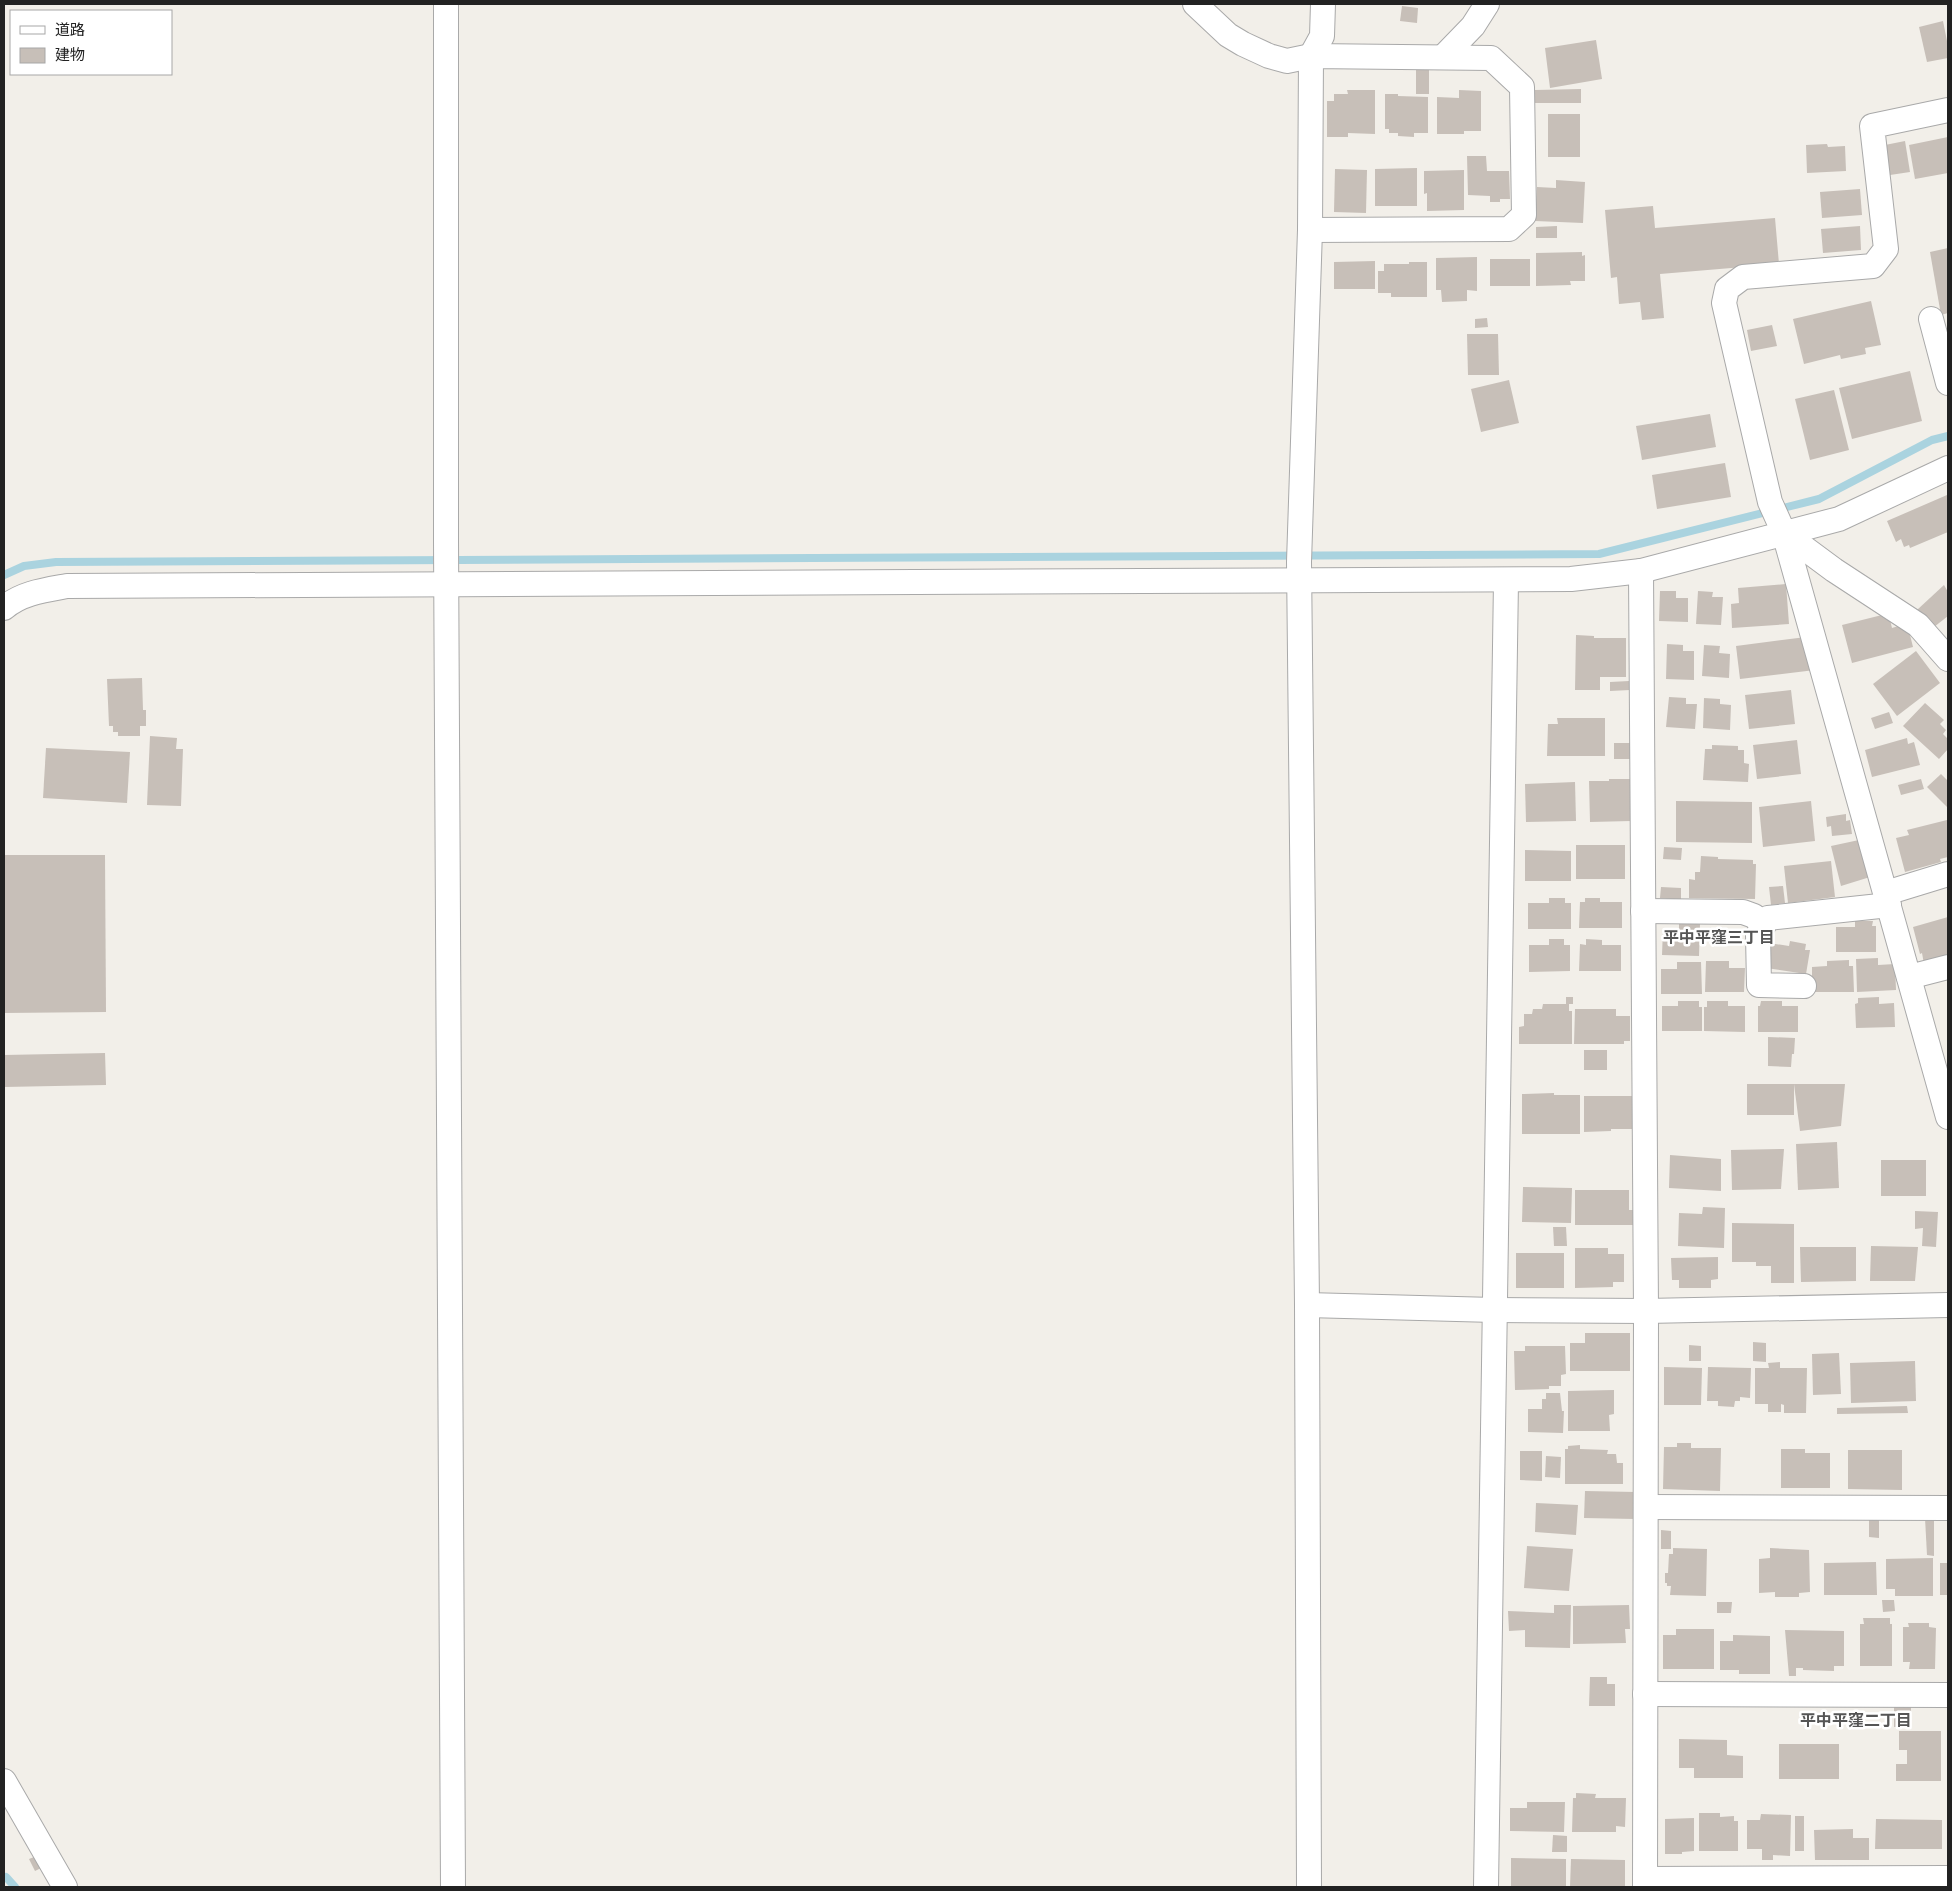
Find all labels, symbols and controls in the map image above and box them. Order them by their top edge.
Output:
legend [10,10,172,75]
text: 道路 [55,20,85,38]
text: 建物 [55,45,85,63]
district label: 平中平窪三丁目 [1663,927,1775,946]
district label: 平中平窪二丁目 [1800,1710,1912,1729]

